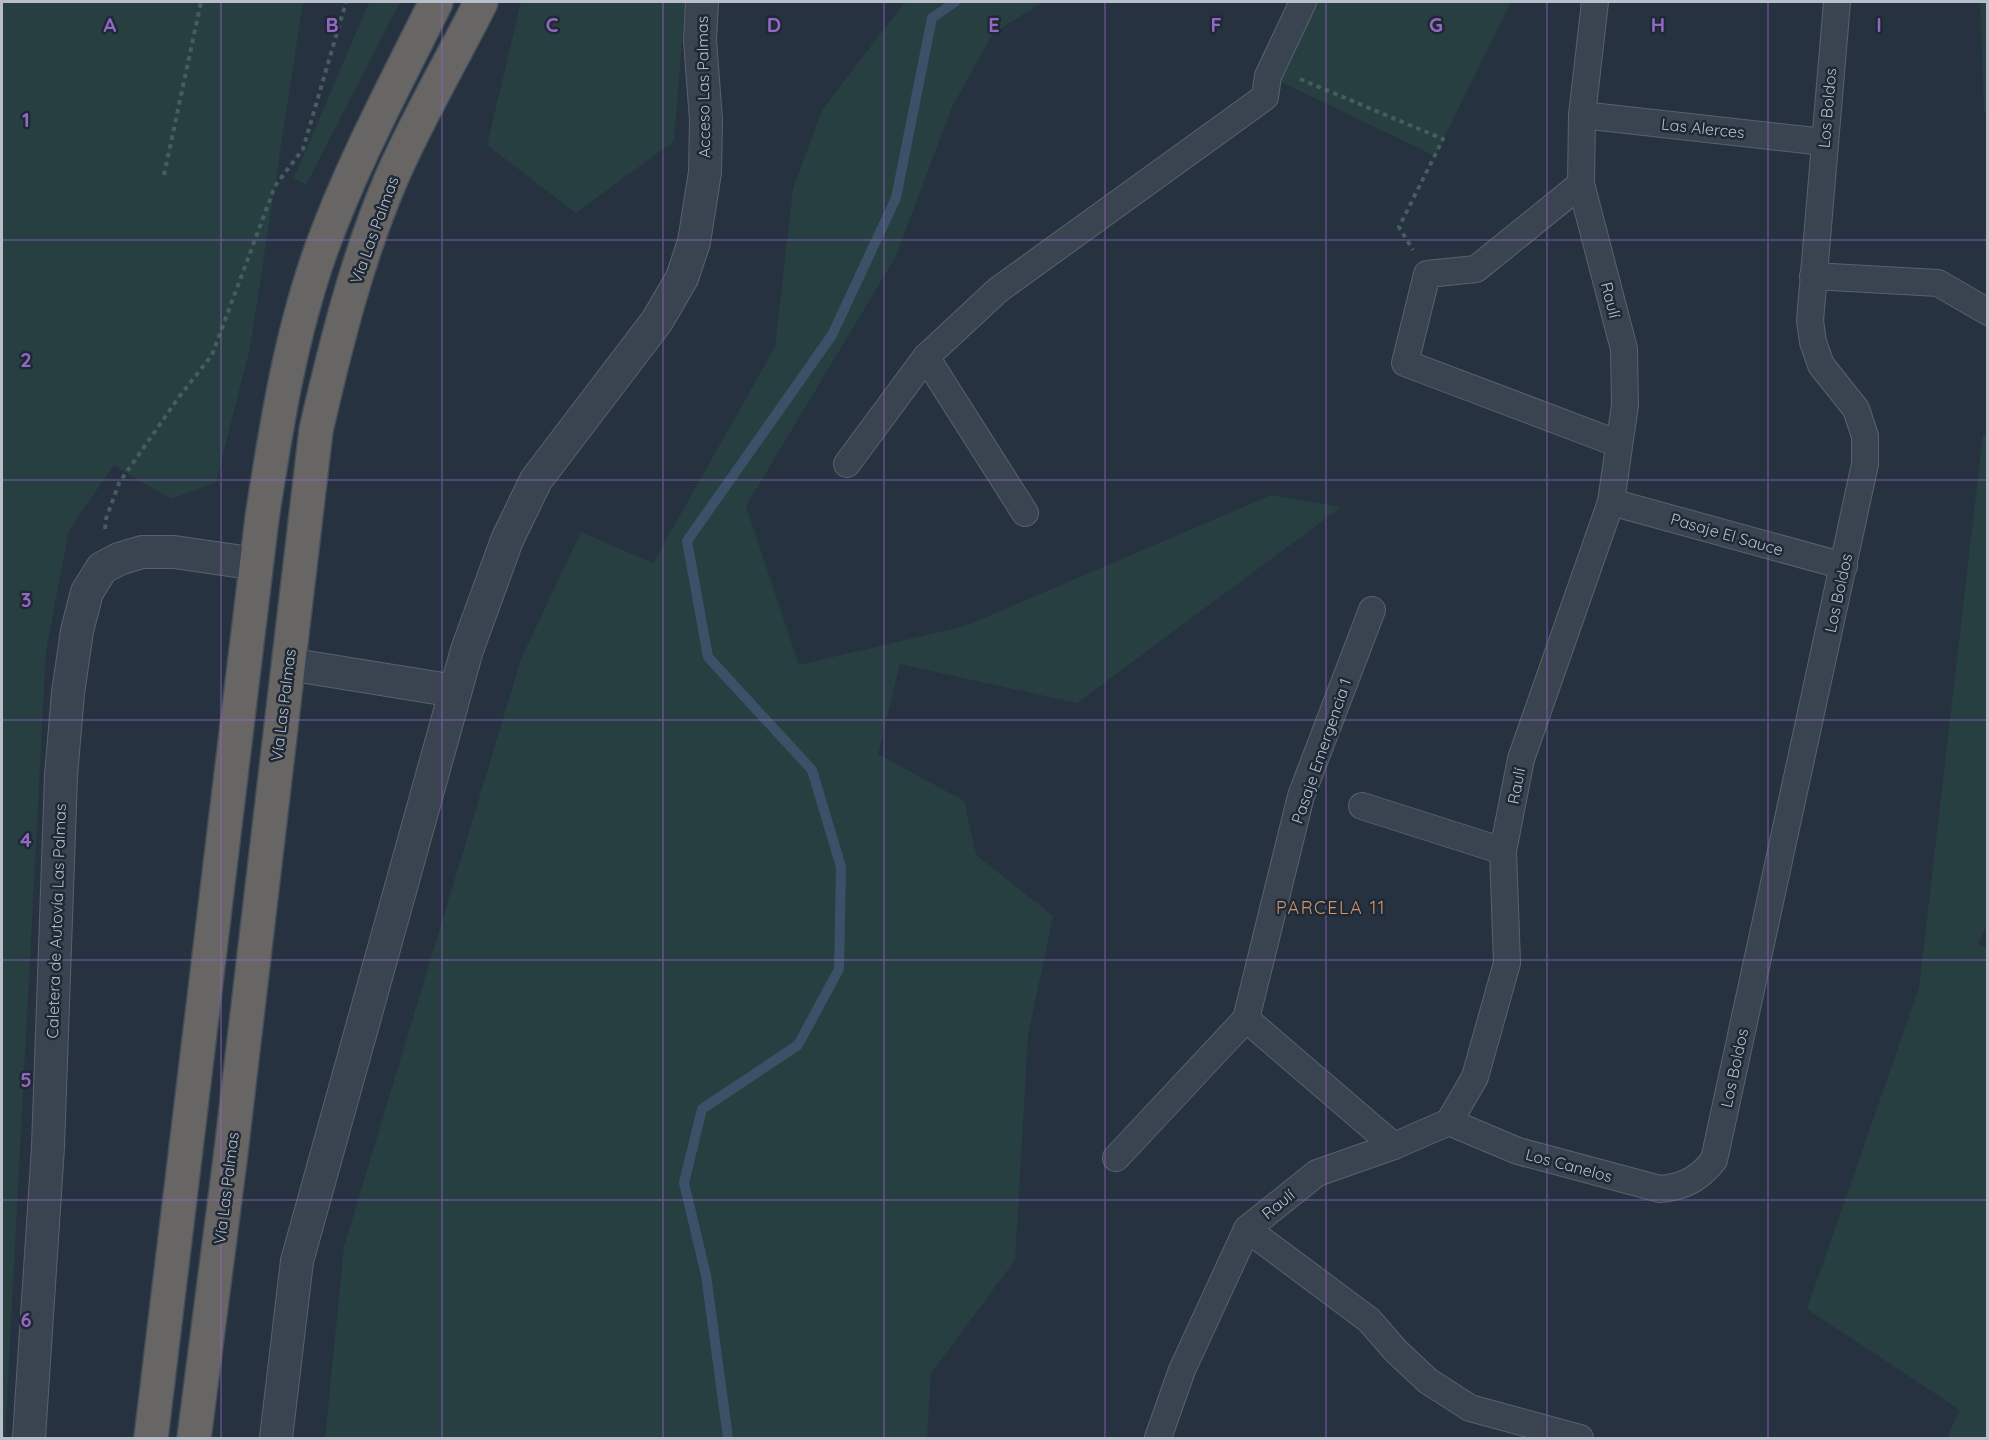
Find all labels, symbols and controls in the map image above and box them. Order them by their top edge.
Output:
text: A [104,12,117,37]
text: B [325,12,339,37]
text: C [546,12,559,37]
text: D [767,12,781,37]
text: E [988,12,1000,37]
text: F [1210,12,1222,37]
text: G [1429,12,1443,37]
text: H [1651,12,1665,37]
text: I [1876,12,1882,37]
street label: Acceso Las Palmas [692,16,714,158]
street label: Los Boldos [1814,67,1840,149]
text: 1 [22,107,30,132]
street label: Las Alerces [1660,114,1746,142]
street label: Vía Las Palmas [345,174,403,286]
street label: Raulí [1597,280,1625,321]
text: 2 [20,347,32,372]
street label: Pasaje El Sauce [1668,508,1786,560]
street label: Los Boldos [1820,552,1856,634]
text: 3 [21,587,31,612]
street label: Vía Las Palmas [266,648,300,762]
street label: Pasaje Emergencia 1 [1287,676,1355,826]
street label: Raulí [1503,766,1529,806]
street label: Caletera de Autovía Las Palmas [42,803,70,1039]
text: 4 [20,827,32,852]
district label: PARCELA 11 [1276,896,1386,919]
street label: Los Boldos [1716,1027,1752,1109]
text: 5 [20,1067,32,1092]
street label: Vía Las Palmas [209,1131,243,1245]
street label: Los Canelos [1523,1144,1615,1186]
street label: Raulí [1258,1184,1299,1223]
text: 6 [20,1307,32,1332]

